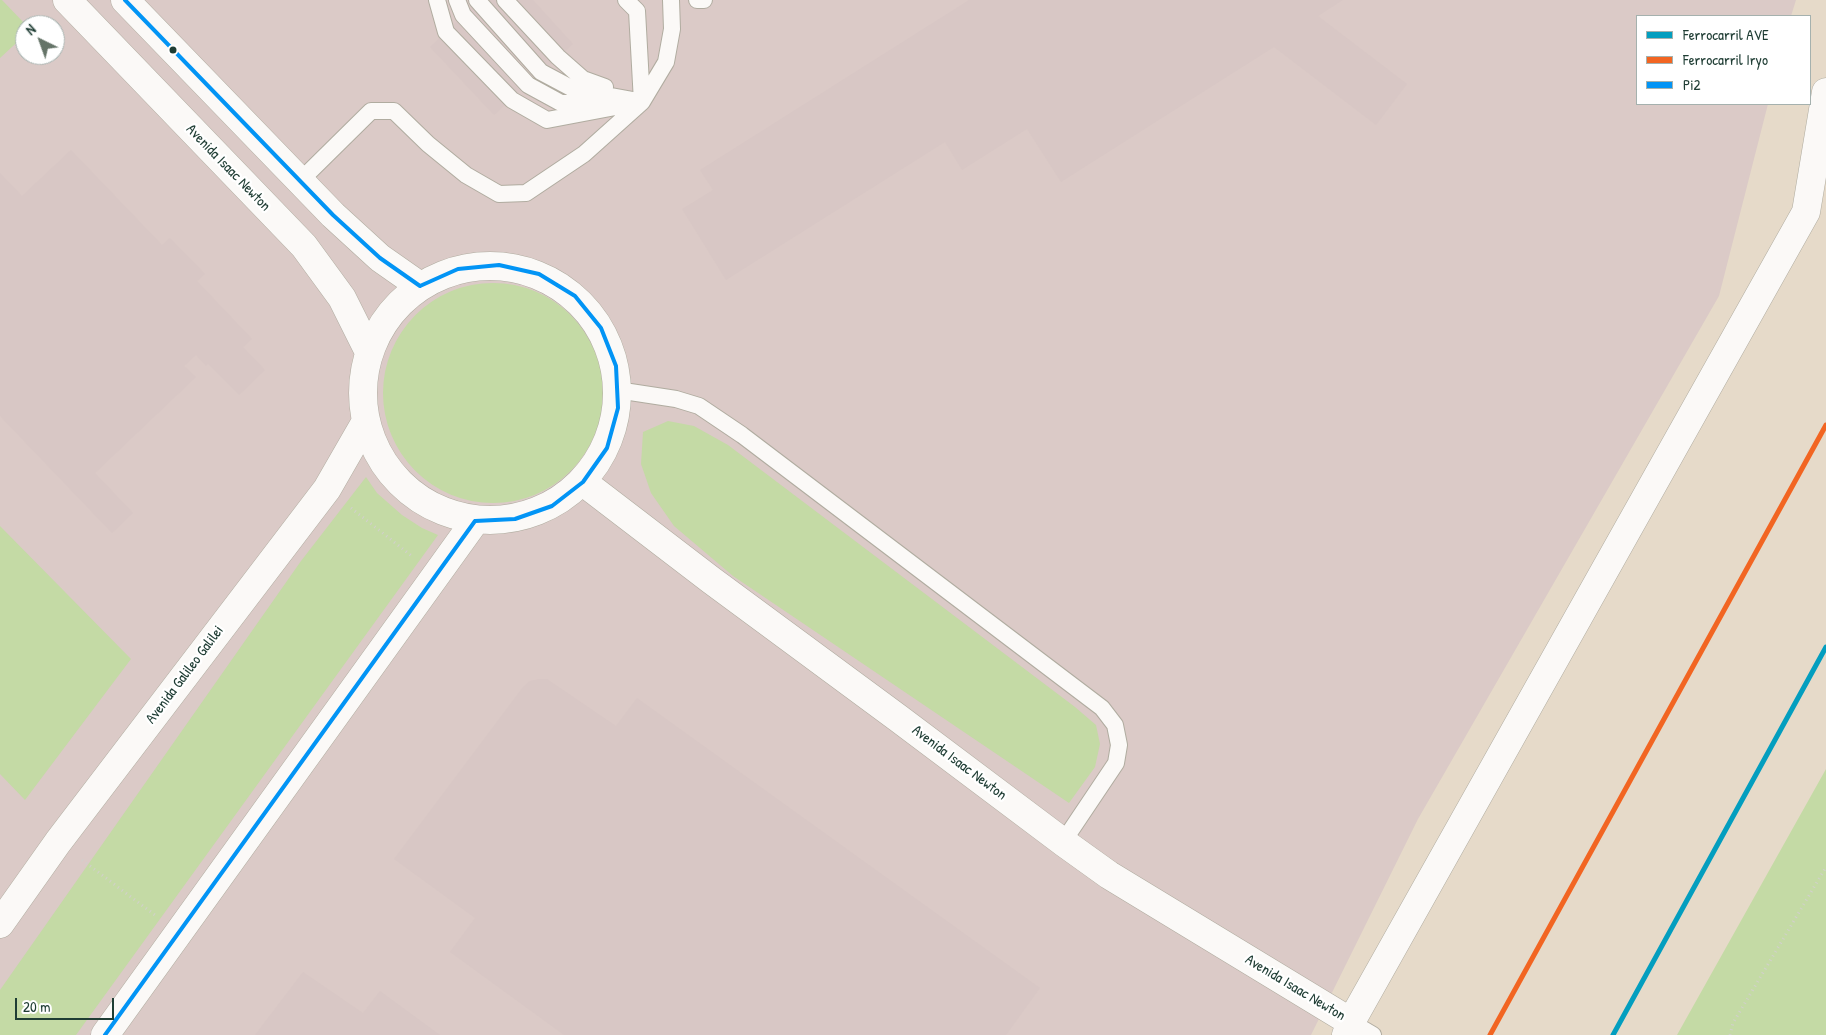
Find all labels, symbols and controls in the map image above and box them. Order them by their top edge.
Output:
north arrow [15,15,65,65]
legend [1636,15,1811,105]
text: N [21,20,39,39]
text: Ferrocarril AVE [1683,24,1769,45]
unlabelled marker [168,45,178,55]
text: Ferrocarril Iryo [1683,49,1768,70]
text: Pi2 [1683,74,1701,95]
street label: Avenida Isaac Newton [182,121,274,215]
street label: Avenida Galileo Galilei [142,622,228,728]
street label: Avenida Isaac Newton [908,722,1010,804]
street label: Avenida Isaac Newton [1242,951,1348,1025]
scale bar [18,988,116,1020]
text: 20 m [23,996,50,1017]

